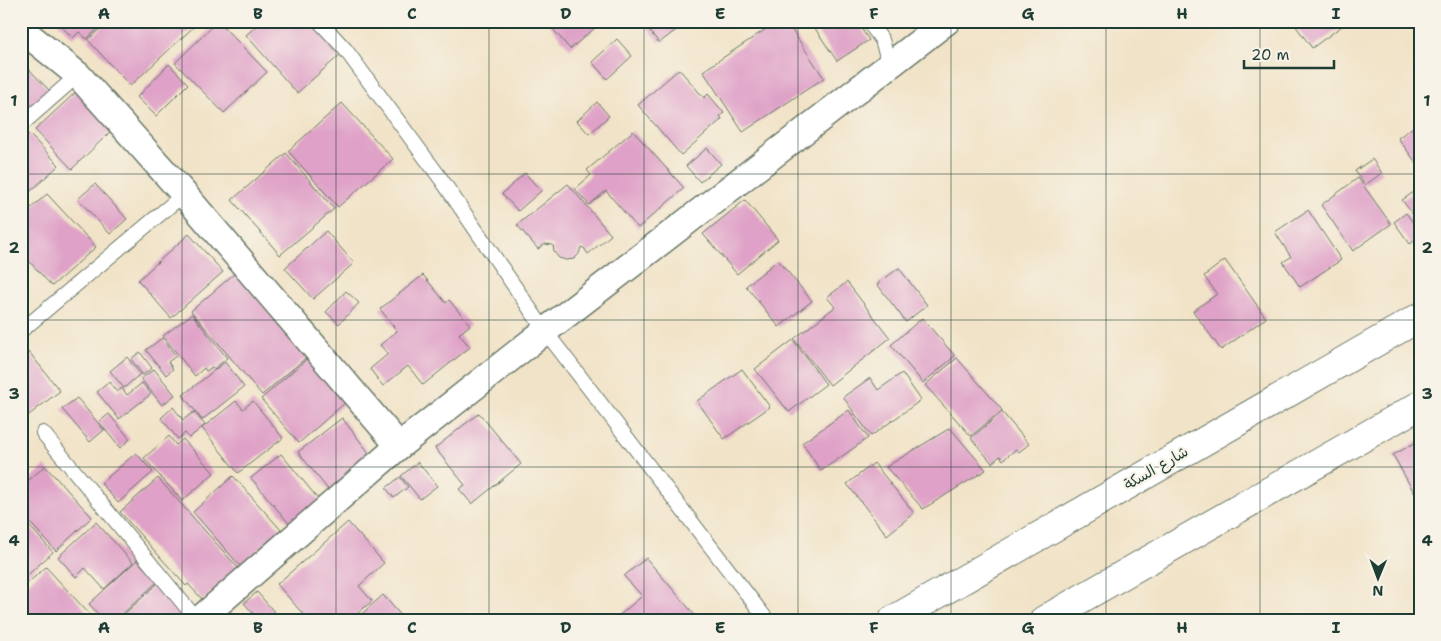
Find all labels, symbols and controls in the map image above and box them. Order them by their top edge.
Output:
text: A [98,3,110,24]
text: B [253,3,263,24]
text: C [407,3,417,24]
text: D [560,3,572,24]
text: E [715,3,725,24]
text: F [869,3,879,24]
text: G [1022,3,1035,24]
text: H [1176,3,1188,24]
text: I [1332,3,1341,24]
scale bar [1244,38,1334,70]
text: 20 m [1251,45,1290,65]
text: 1 [10,90,18,111]
text: 1 [1423,90,1431,111]
text: 2 [8,237,20,258]
text: 2 [1421,237,1433,258]
text: 3 [8,383,20,404]
text: 3 [1421,383,1433,404]
street label: شارع السكة [1120,442,1192,494]
text: 4 [8,530,20,551]
text: 4 [1421,530,1433,551]
north arrow [1354,554,1404,604]
text: N [1372,582,1383,600]
text: A [98,617,110,638]
text: B [253,617,263,638]
text: C [407,617,417,638]
text: D [560,617,572,638]
text: E [715,617,725,638]
text: F [869,617,879,638]
text: G [1022,617,1035,638]
text: H [1176,617,1188,638]
text: I [1332,617,1341,638]

